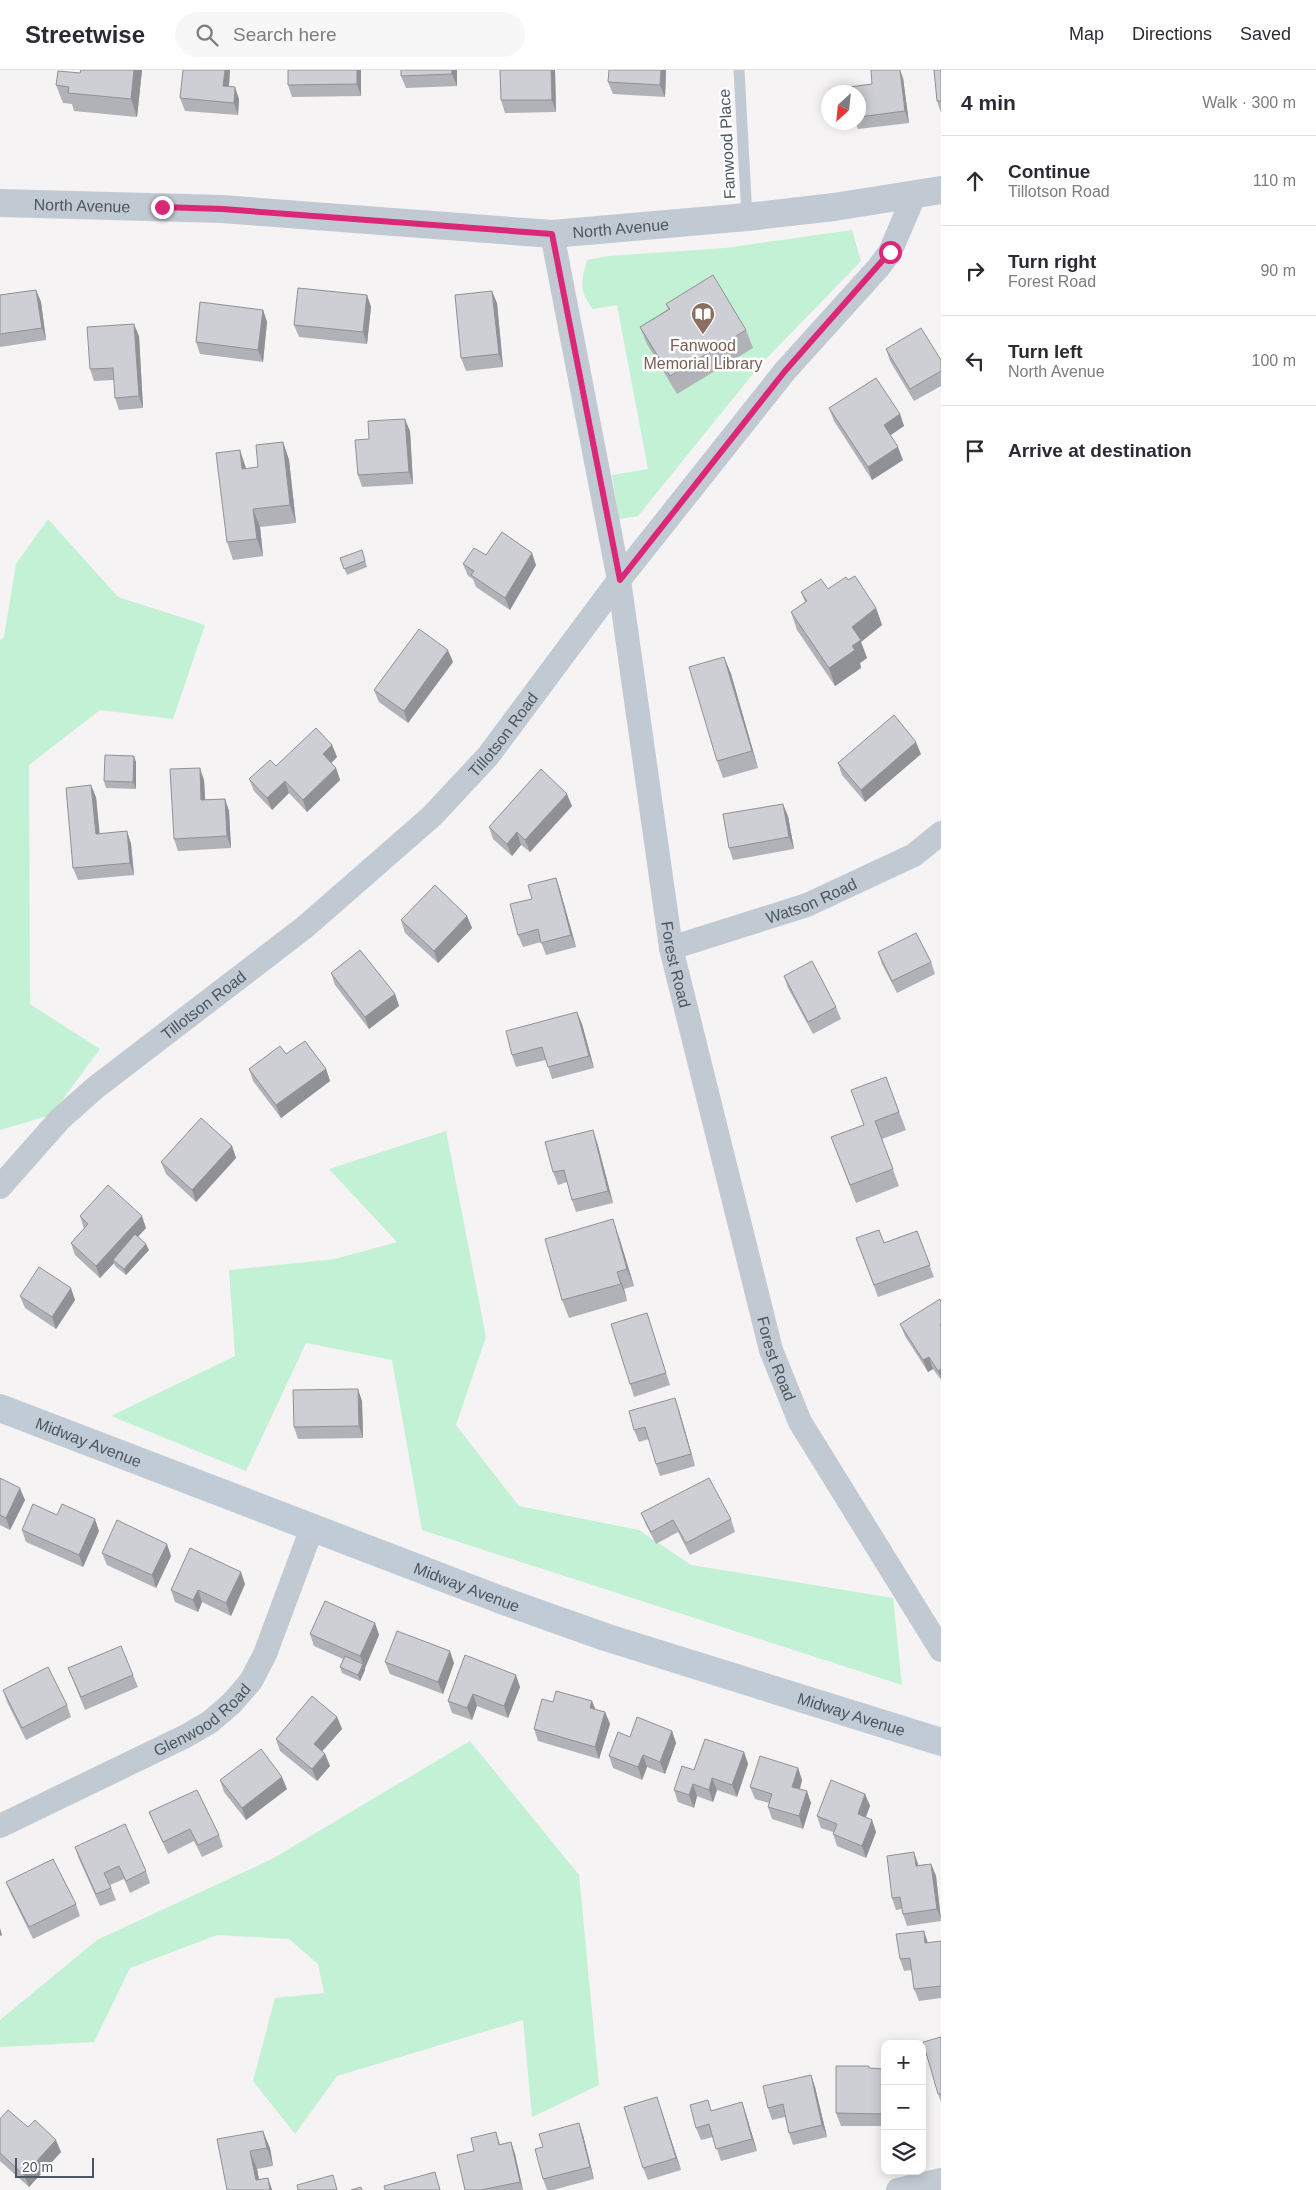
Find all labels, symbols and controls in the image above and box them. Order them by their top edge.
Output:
search box [175,12,525,57]
text: Streetwise [25,21,145,48]
icon: search [193,21,221,49]
text: Search here [233,24,337,45]
text: Map [1069,24,1104,44]
text: Directions [1132,24,1212,44]
text: Saved [1240,24,1291,44]
north arrow [821,85,866,130]
street label: Fanwood Place [716,88,738,200]
text: 4 min [961,91,1016,114]
text: Walk · 300 m [1202,94,1296,111]
text: Continue [1008,161,1090,182]
icon: ahead [961,167,989,195]
text: 110 m [1253,172,1296,189]
text: Tillotson Road [1008,183,1110,200]
street label: North Avenue [33,195,131,215]
route end [151,196,174,219]
street label: North Avenue [572,215,670,241]
route start [879,241,902,264]
text: Turn right [1008,251,1096,272]
icon: right [961,257,989,285]
text: 90 m [1260,262,1296,279]
text: Forest Road [1008,273,1096,290]
library icon: Fanwood Memorial Library [690,301,716,335]
place label: Fanwood Memorial Library [643,337,763,372]
text: Turn left [1008,341,1083,362]
icon: left [961,347,989,375]
text: 100 m [1252,352,1296,369]
text: North Avenue [1008,363,1105,380]
icon: arrive [961,437,989,465]
text: Arrive at destination [1008,440,1192,461]
street label: Tillotson Road [465,689,541,780]
street label: Watson Road [764,875,859,926]
street label: Forest Road [659,920,694,1009]
street label: Tillotson Road [158,967,249,1043]
street label: Forest Road [754,1315,799,1403]
street label: Midway Avenue [33,1414,144,1470]
street label: Midway Avenue [412,1559,522,1615]
street label: Glenwood Road [151,1680,253,1759]
street label: Midway Avenue [795,1689,907,1739]
map controls [881,2040,926,2175]
button: + [881,2040,926,2085]
button: − [881,2085,926,2130]
button: layers [881,2130,926,2175]
scale bar [15,2155,94,2178]
text: 20 m [22,2159,53,2175]

